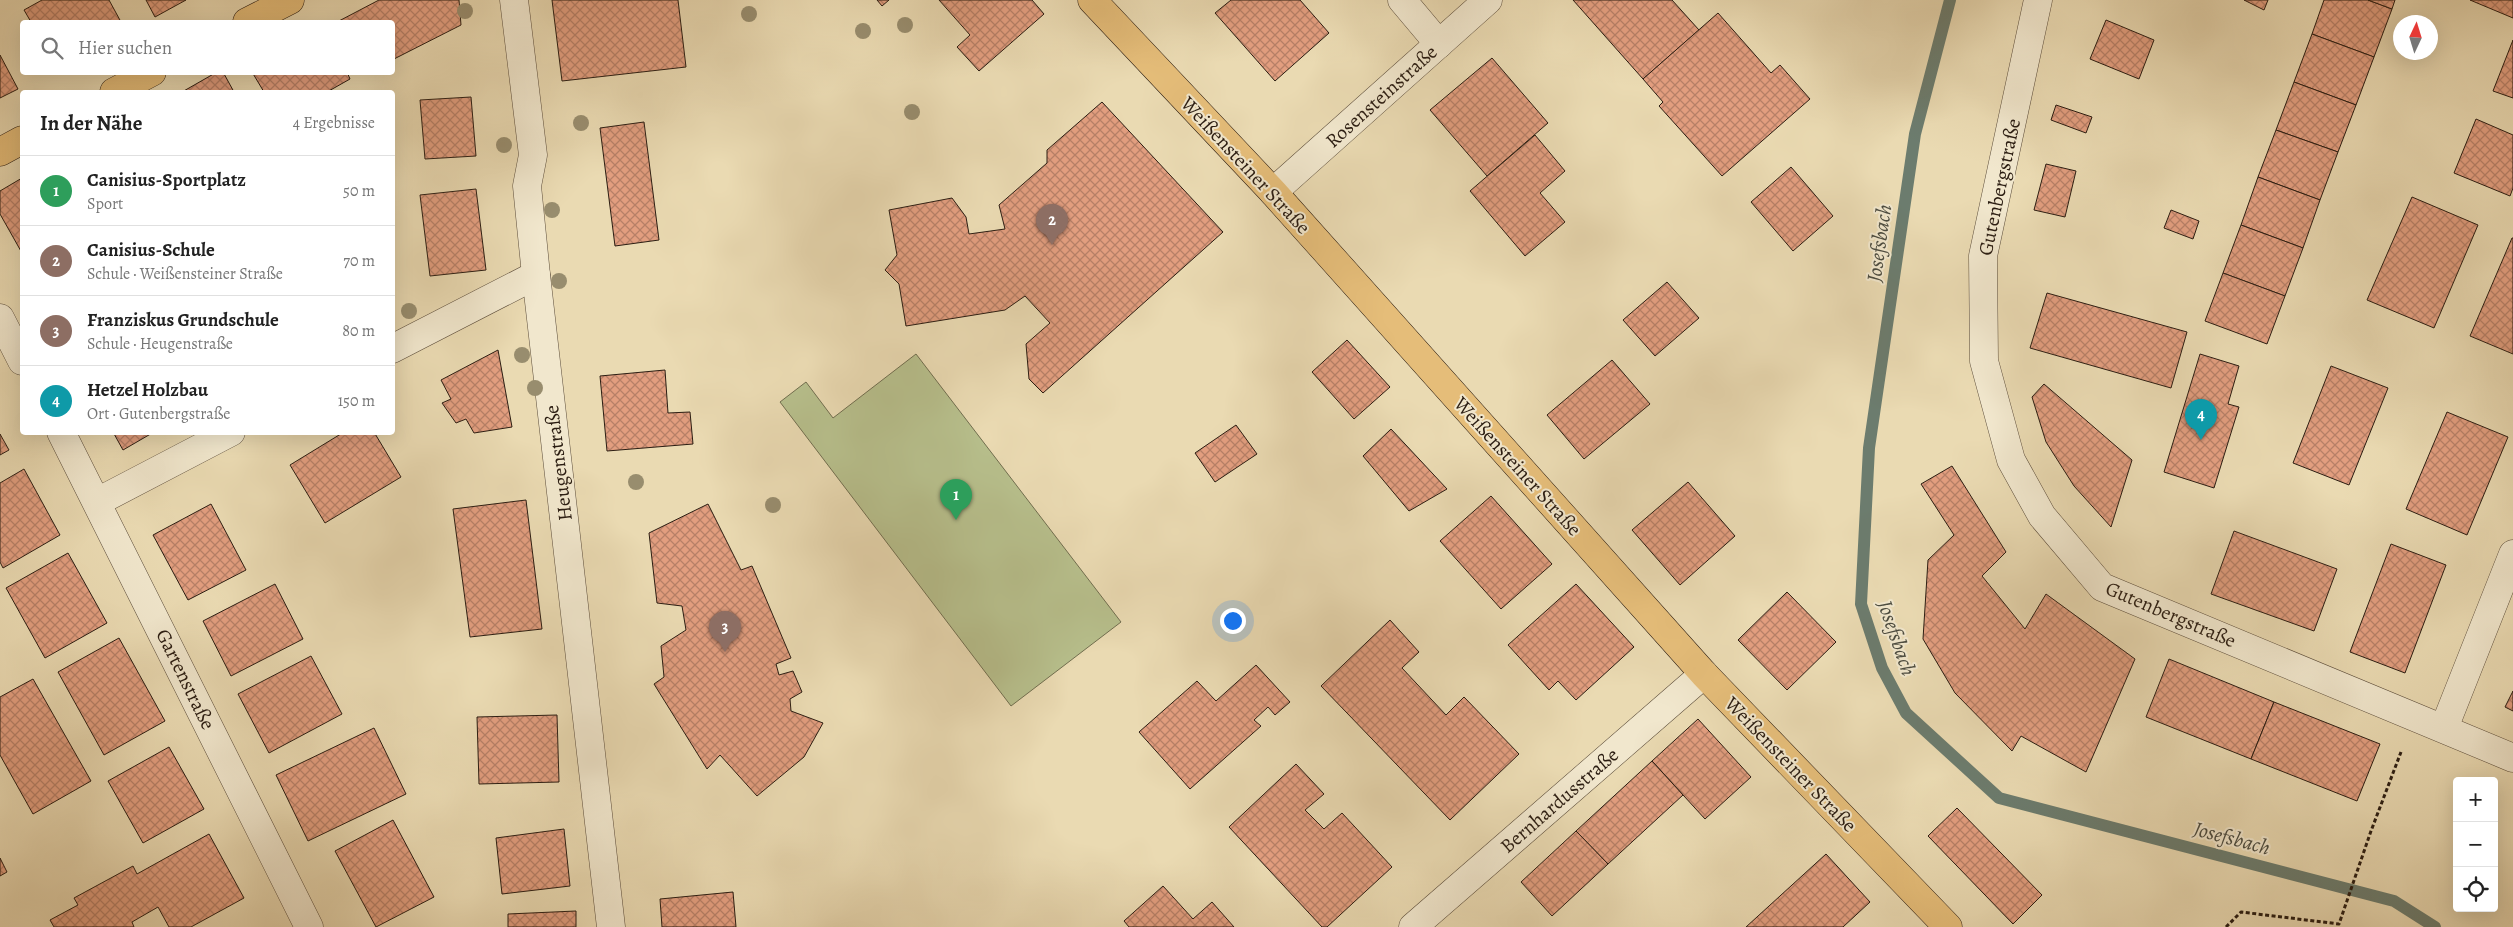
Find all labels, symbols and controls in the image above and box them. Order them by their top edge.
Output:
north arrow [2393,15,2438,60]
search box [20,20,395,75]
icon: search [38,34,66,62]
text: Hier suchen [78,35,172,61]
street label: Rosensteinstraße [1320,39,1443,154]
street label: Weißensteiner Straße [1174,90,1317,240]
text: In der Nähe [40,109,142,137]
text: 4 Ergebnisse [293,112,375,134]
street label: Gutenbergstraße [1972,116,2027,258]
text: Canisius-Sportplatz [87,167,246,193]
text: 1 [53,180,59,202]
text: 50 m [343,180,375,202]
text: Sport [87,193,123,215]
water label: Josefsbach [1860,202,1898,285]
pin: 2 [1036,204,1068,245]
text: Canisius-Schule [87,237,215,263]
text: 2 [52,250,60,272]
text: 70 m [343,250,375,272]
text: Schule · Weißensteiner Straße [87,263,283,285]
text: Franziskus Grundschule [87,307,279,333]
text: 3 [53,320,59,342]
text: 80 m [342,320,375,342]
text: Schule · Heugenstraße [87,333,233,355]
text: Hetzel Holzbau [87,377,208,403]
text: 4 [52,390,60,412]
text: 150 m [338,390,375,412]
street label: Weißensteiner Straße [1447,390,1588,542]
pin: 4 [2185,399,2217,440]
text: Ort · Gutenbergstraße [87,403,230,425]
street label: Heugenstraße [538,403,579,522]
pin: 1 [940,479,972,520]
street label: Gutenbergstraße [2101,575,2240,654]
water label: Josefsbach [1871,596,1923,680]
your location [1220,608,1246,634]
pin: 3 [709,611,741,652]
street label: Gartenstraße [150,624,222,734]
street label: Weißensteiner Straße [1718,690,1863,838]
street label: Bernhardusstraße [1494,741,1624,859]
map controls [2453,777,2498,912]
button: + [2453,777,2498,822]
water label: Josefsbach [2190,814,2273,862]
button: − [2453,822,2498,867]
button: locate [2453,867,2498,912]

